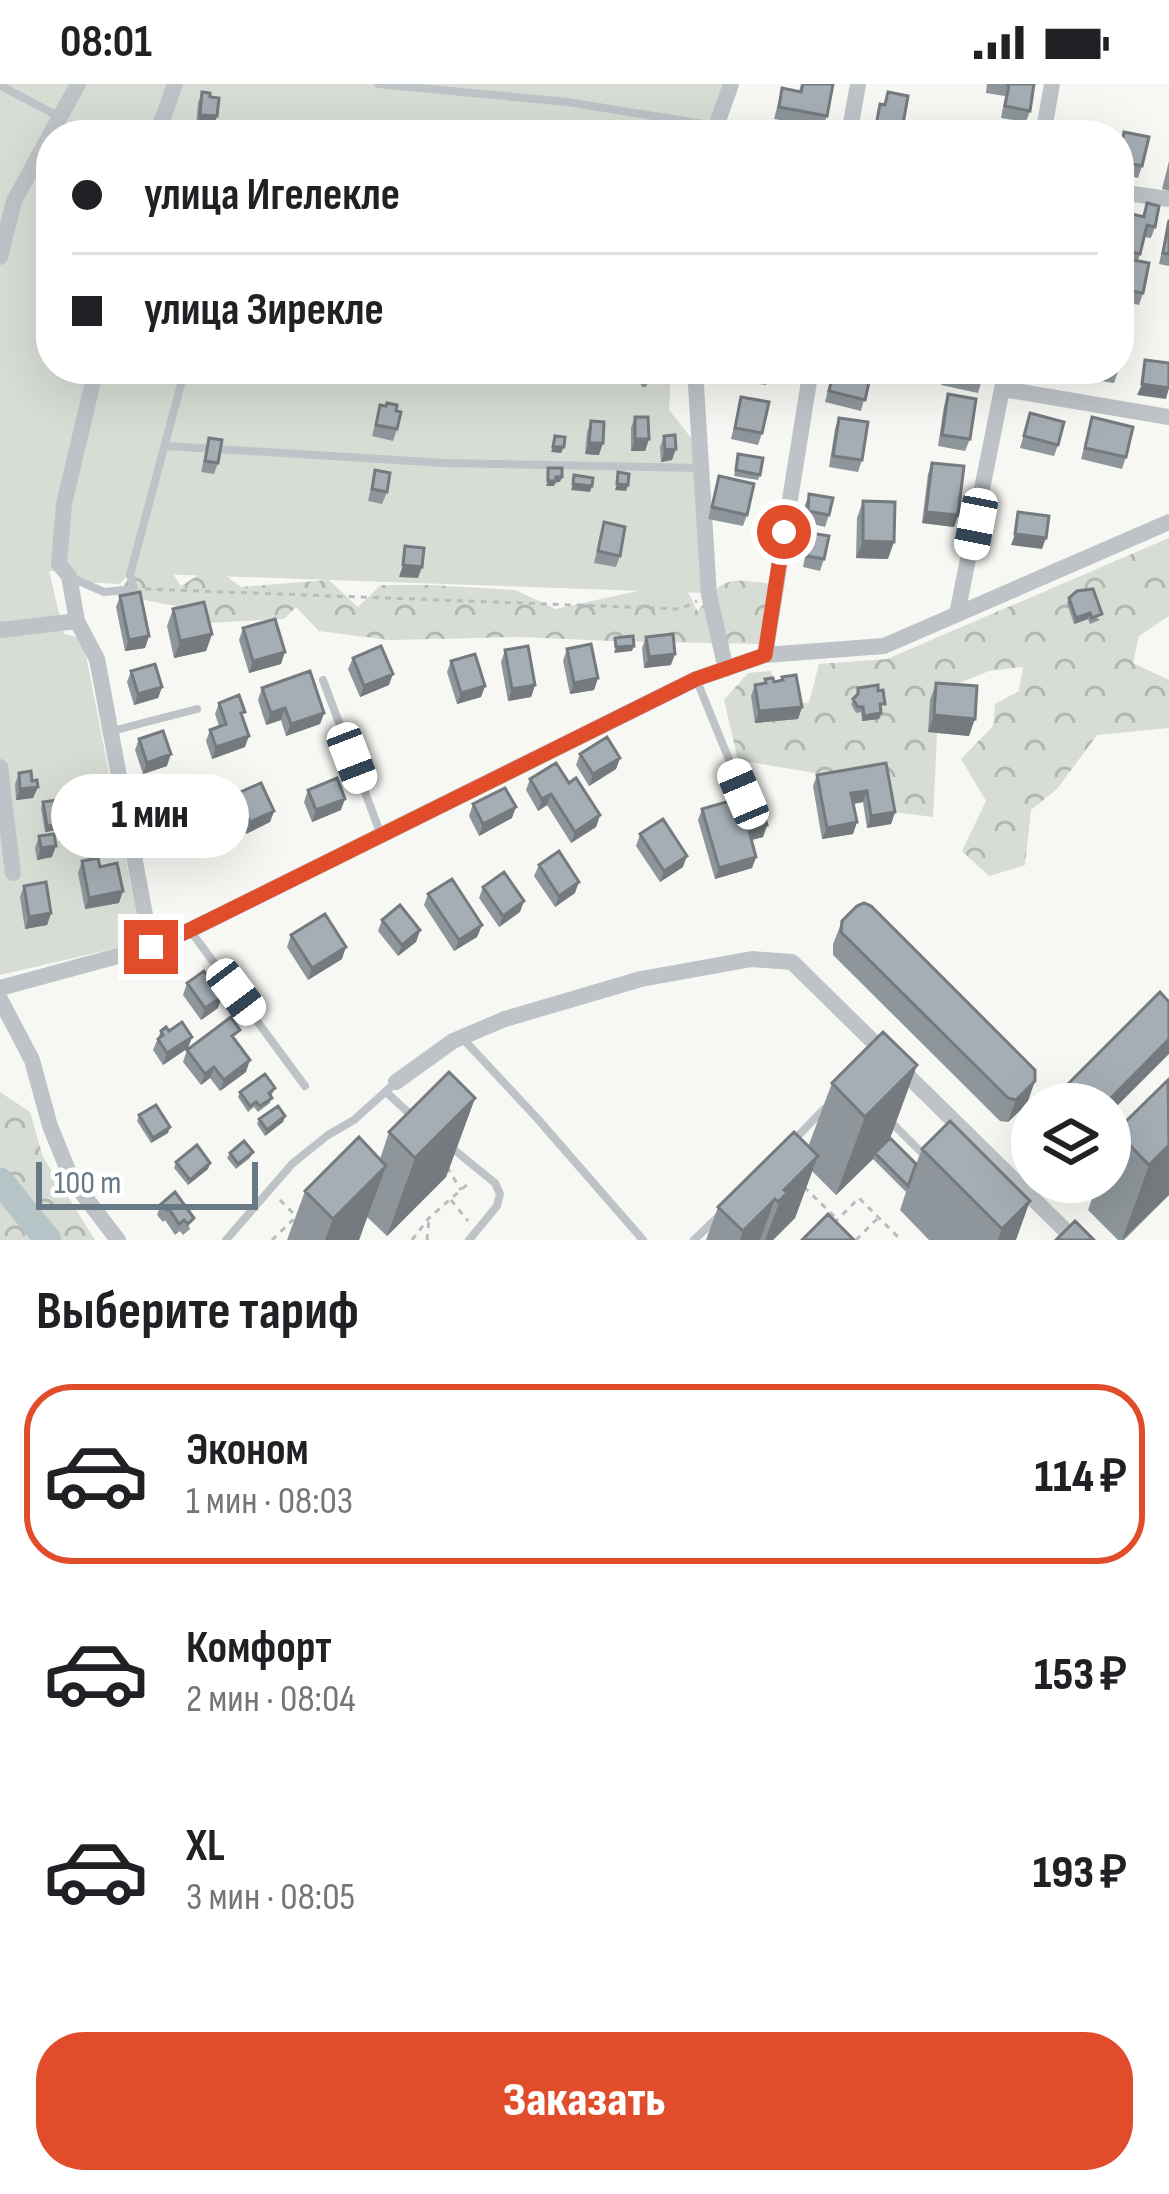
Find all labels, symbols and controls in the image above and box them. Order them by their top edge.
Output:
text: 08:01 [60,15,152,70]
text: улица Игелекле [144,168,400,223]
text: улица Зирекле [144,283,384,338]
car [951,485,1001,563]
route start [757,505,811,559]
car [322,718,382,798]
car [712,754,774,834]
callout: 1 мин [52,773,250,857]
text: 1 мин [111,792,189,839]
route end [124,920,178,974]
car [200,952,272,1032]
map controls [1011,1083,1131,1203]
button: layers [1011,1083,1131,1203]
scale bar [36,1156,258,1209]
text: 100 m [54,1163,121,1203]
text: Выберите тариф [36,1279,359,1344]
icon: car [42,1420,150,1528]
text: Эконом [186,1423,309,1478]
text: 114 ₽ [1035,1450,1127,1505]
text: 1 мин · 08:03 [186,1478,353,1525]
icon: car [42,1618,150,1726]
text: Комфорт [186,1621,332,1676]
text: 153 ₽ [1034,1648,1127,1703]
text: 2 мин · 08:04 [186,1676,356,1723]
icon: car [42,1816,150,1924]
text: XL [186,1819,225,1874]
text: 193 ₽ [1033,1846,1127,1901]
text: 3 мин · 08:05 [186,1874,355,1921]
button: Заказать [36,2032,1133,2170]

